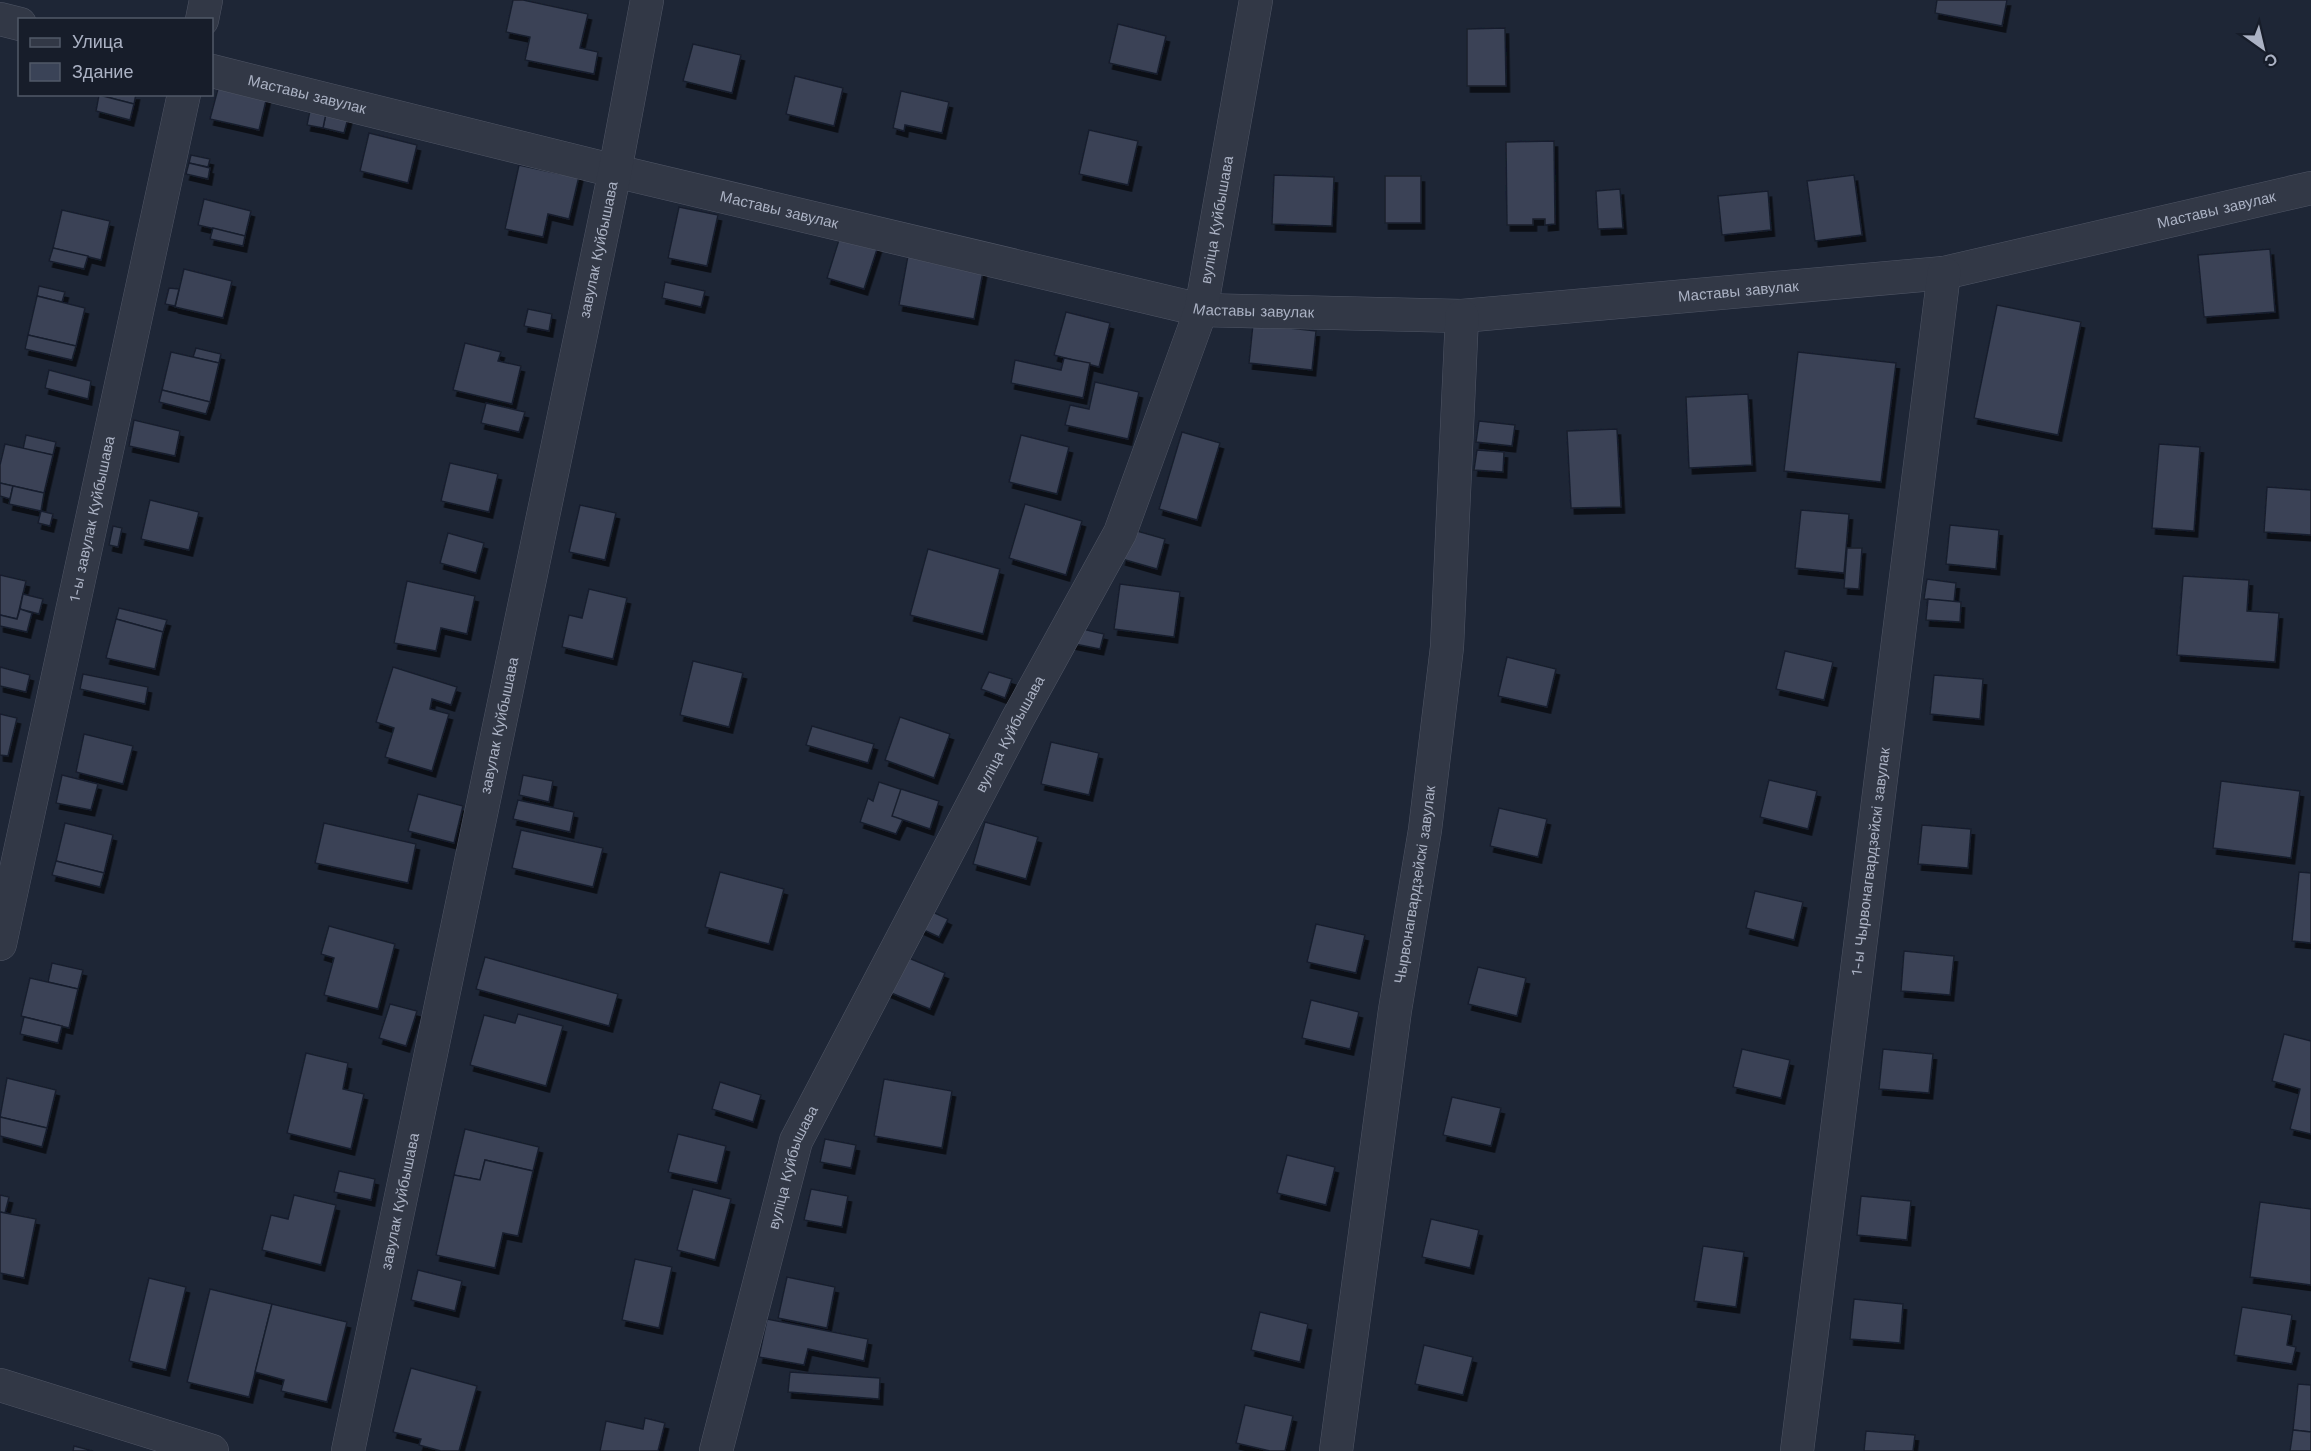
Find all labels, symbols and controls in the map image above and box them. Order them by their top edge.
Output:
legend [18,18,213,96]
north arrow [2233,18,2293,78]
text: Улица [72,31,124,52]
text: С [2261,49,2281,71]
text: Здание [72,61,133,82]
street label: Маставы завулак [246,71,369,118]
street label: вуліца Куйбышава [1197,154,1237,285]
street label: завулак Куйбышава [576,179,622,320]
street label: Маставы завулак [718,187,841,233]
street label: Маставы завулак [2155,187,2278,232]
street label: Маставы завулак [1677,277,1800,306]
street label: Маставы завулак [1191,299,1315,322]
street label: 1-ы завулак Куйбышава [65,434,119,603]
street label: завулак Куйбышава [476,655,522,796]
street label: вуліца Куйбышава [972,672,1049,795]
street label: 1-ы Чырвонагвардзейскі завулак [1847,746,1894,977]
street label: Чырвонагвардзейскі завулак [1391,784,1439,985]
street label: вуліца Куйбышава [765,1102,822,1231]
street label: завулак Куйбышава [377,1131,423,1271]

